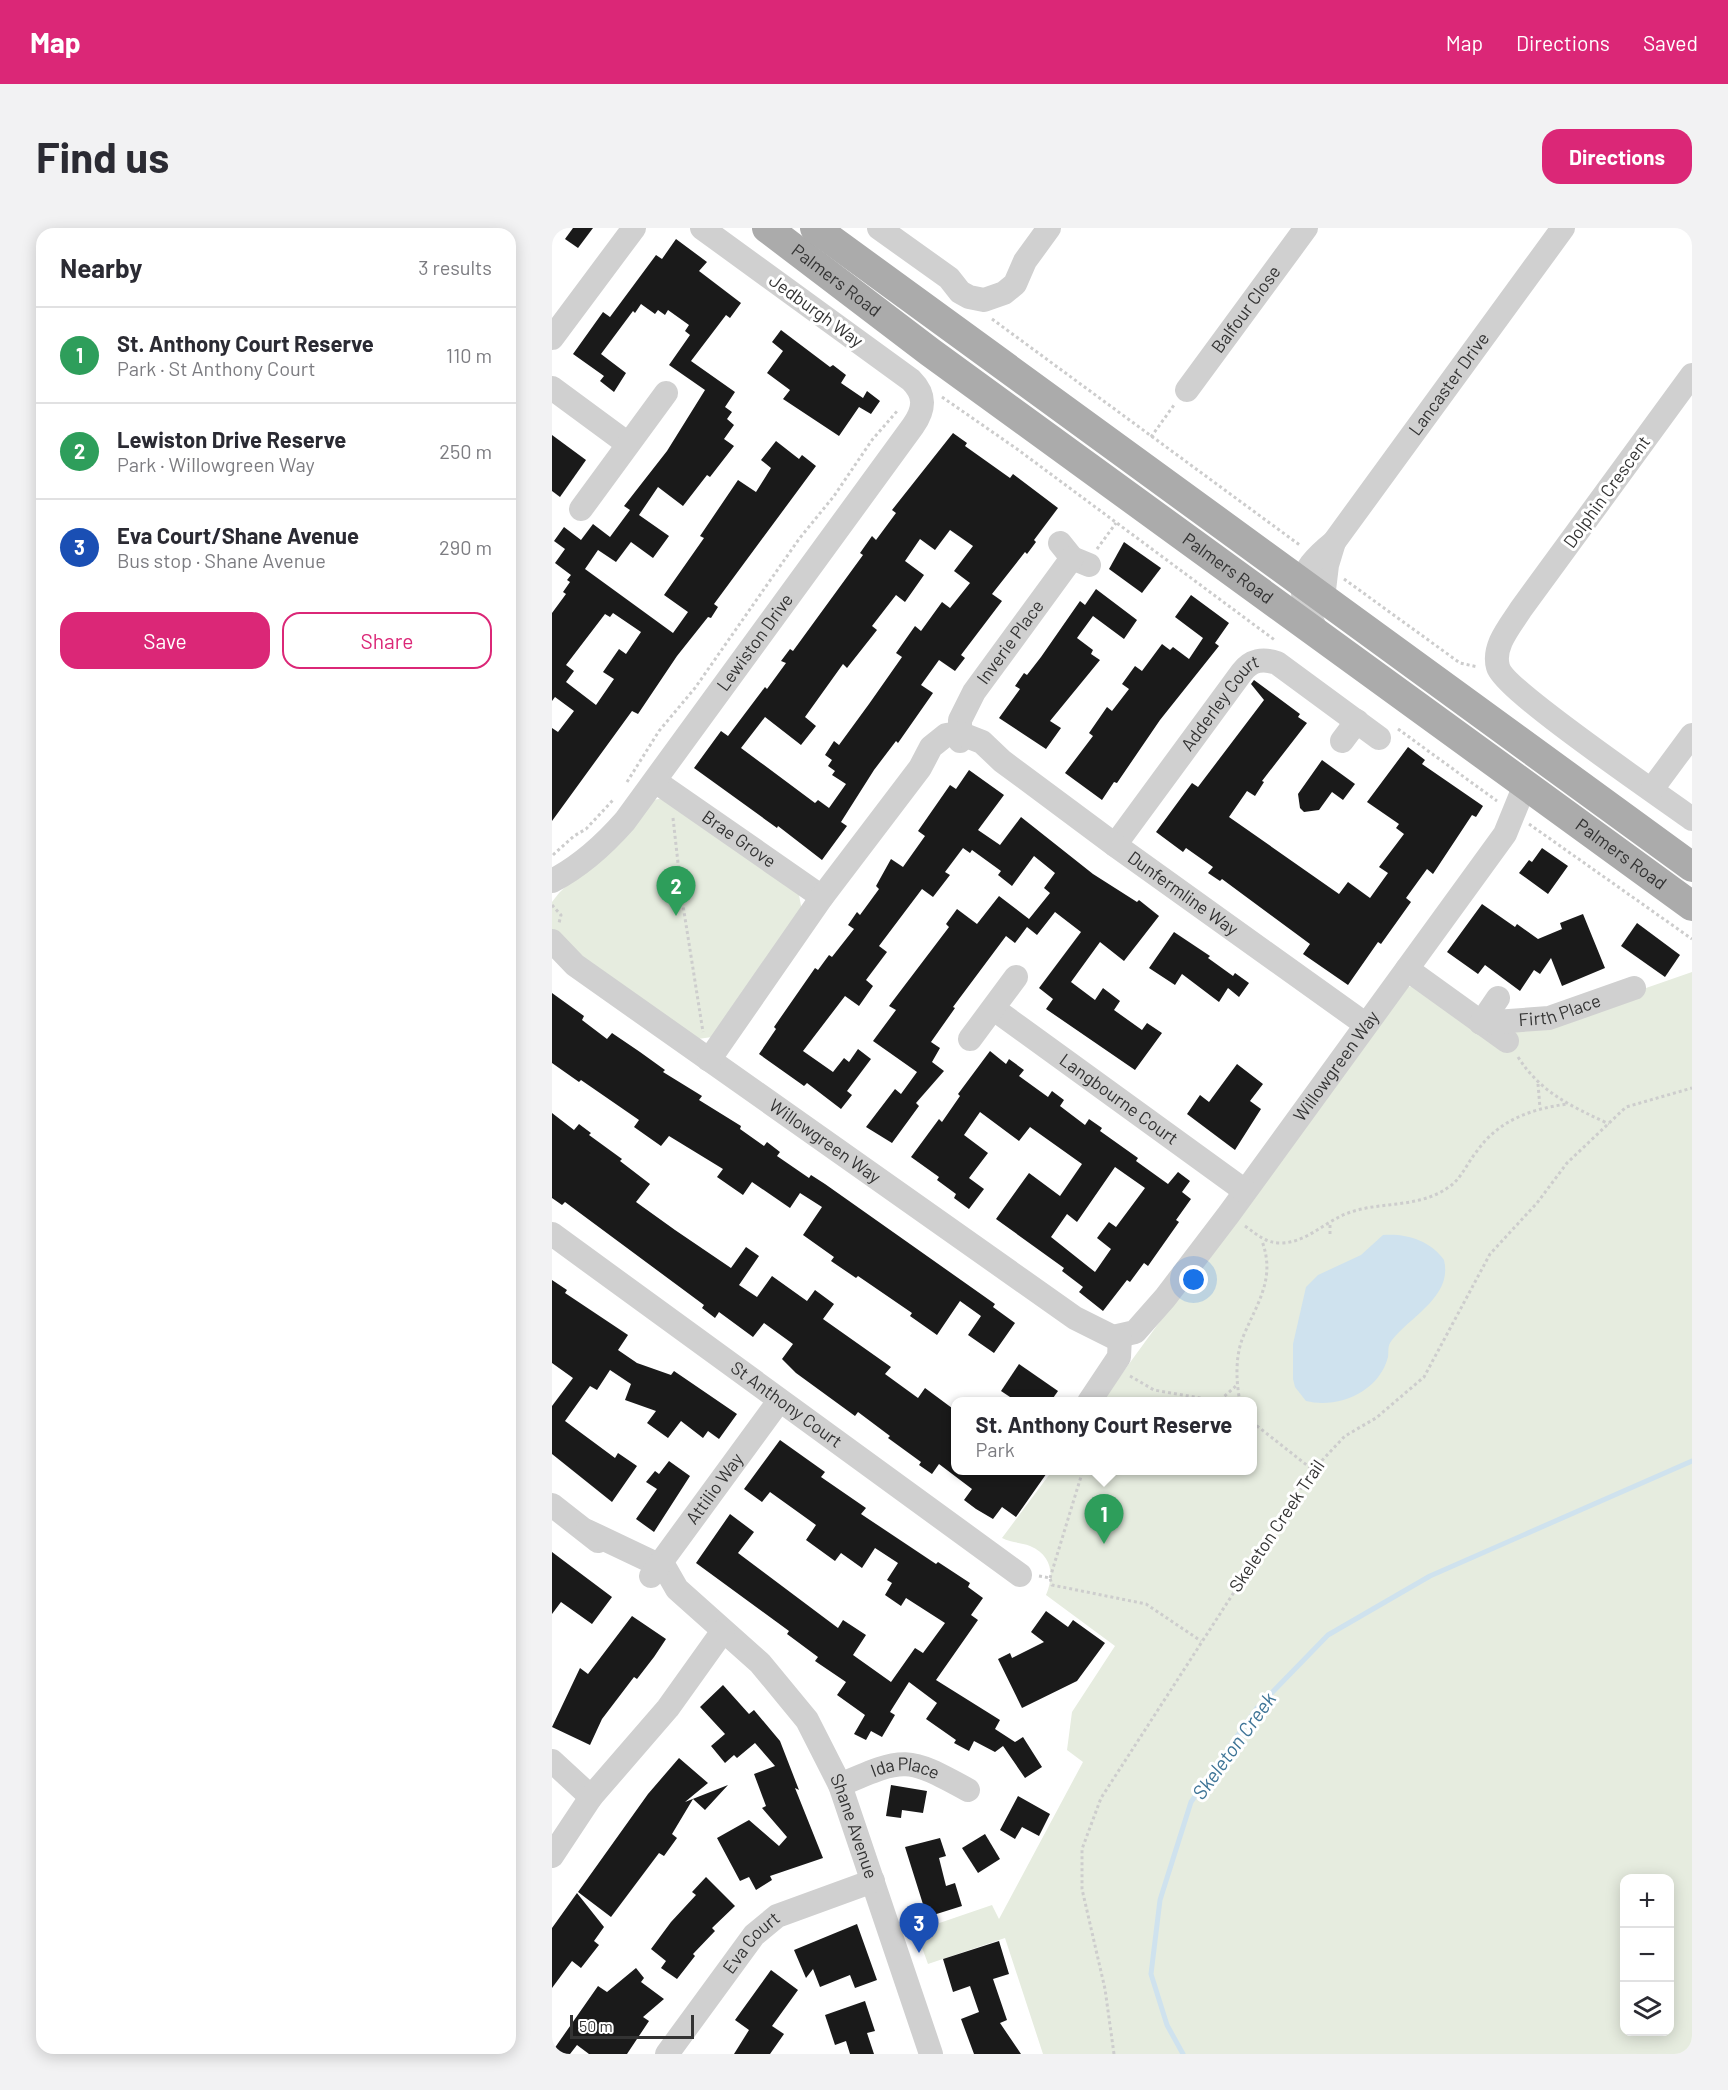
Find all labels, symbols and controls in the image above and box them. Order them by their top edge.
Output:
text: Map [30,25,81,59]
text: Map [1446,30,1483,55]
text: Directions [1516,30,1610,55]
text: Saved [1643,30,1698,55]
button: Directions [1542,129,1692,184]
text: Find us [36,131,169,181]
street label: Palmers Road [788,239,886,321]
text: Nearby [60,252,142,283]
text: 3 results [418,255,492,279]
street label: Balfour Close [1206,261,1285,357]
street label: Jedburgh Way [765,269,868,352]
street label: Lancaster Drive [1403,328,1493,439]
text: St. Anthony Court Reserve [117,330,374,356]
text: 1 [76,343,83,367]
text: 110 m [446,343,492,367]
text: Park · St Anthony Court [117,356,316,380]
text: Lewiston Drive Reserve [117,426,346,452]
street label: Dolphin Crescent [1558,431,1654,552]
text: 2 [74,439,85,463]
text: 250 m [439,439,492,463]
text: Park · Willowgreen Way [117,452,315,476]
text: Eva Court/Shane Avenue [117,522,359,548]
street label: Palmers Road [1179,527,1278,608]
text: 3 [74,535,85,559]
text: 290 m [439,535,492,559]
text: Bus stop · Shane Avenue [117,548,326,572]
street label: Lewiston Drive [711,589,797,695]
street label: Inverie Place [971,595,1048,688]
button: Save [60,612,270,669]
button: Share [282,612,492,669]
street label: Adderley Court [1176,649,1262,755]
street label: Brae Grove [698,805,781,872]
street label: Palmers Road [1572,813,1671,894]
street label: Dunfermline Way [1124,846,1243,940]
pin: 2 [656,866,696,916]
street label: Firth Place [1518,989,1603,1030]
street label: Willowgreen Way [1288,1006,1383,1125]
street label: Langbourne Court [1056,1048,1183,1149]
street label: Willowgreen Way [765,1094,886,1188]
your location [1179,1265,1208,1294]
street label: St Anthony Court [727,1356,847,1452]
popup [951,1397,1257,1475]
text: St. Anthony Court Reserve [976,1411,1232,1437]
text: Park [976,1437,1015,1461]
street label: Attilio Way [681,1448,747,1528]
street label: Skeleton Creek Trail [1224,1455,1329,1596]
pin: 1 [1084,1494,1124,1544]
water label: Skeleton Creek [1186,1687,1280,1804]
street label: Ida Place [867,1752,944,1783]
street label: Shane Avenue [826,1770,883,1881]
map controls [1620,1874,1674,2036]
button: + [1620,1874,1674,1928]
pin: 3 [900,1904,938,1953]
street label: Eva Court [718,1906,784,1977]
button: − [1620,1928,1674,1982]
button: layers [1620,1982,1674,2036]
scale bar [570,2012,694,2040]
text: 50 m [579,2016,613,2035]

